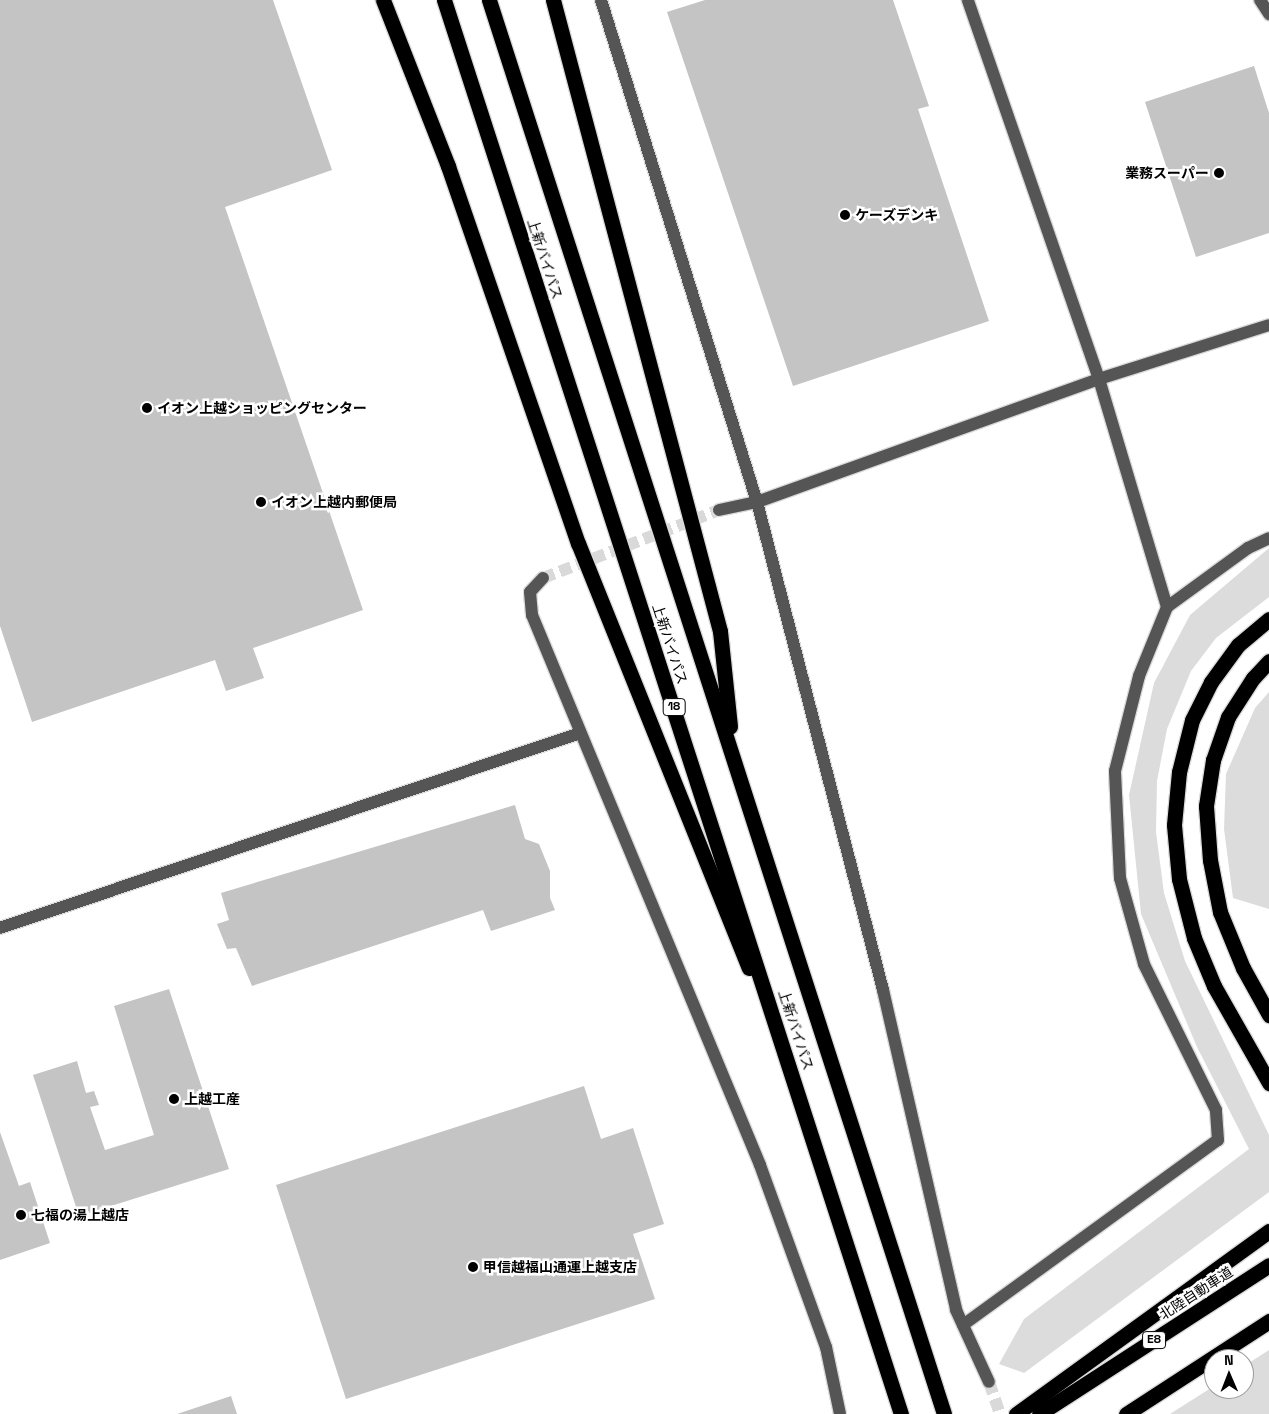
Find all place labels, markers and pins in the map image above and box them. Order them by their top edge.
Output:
place label: 業務スーパー [1125,165,1209,181]
marker: 業務スーパー [1213,167,1225,179]
place label: ケーズデンキ [855,207,939,223]
marker: ケーズデンキ [839,209,851,221]
place label: イオン上越ショッピングセンター [157,400,367,416]
marker: イオン上越ショッピングセンター [141,402,153,414]
place label: イオン上越内郵便局 [271,494,397,510]
marker: イオン上越内郵便局 [255,496,267,508]
place label: 上越工産 [184,1091,240,1107]
marker: 上越工産 [168,1093,180,1105]
place label: 七福の湯上越店 [31,1207,129,1223]
marker: 七福の湯上越店 [15,1209,27,1221]
place label: 甲信越福山通運上越支店 [483,1259,637,1275]
marker: 甲信越福山通運上越支店 [467,1261,479,1273]

